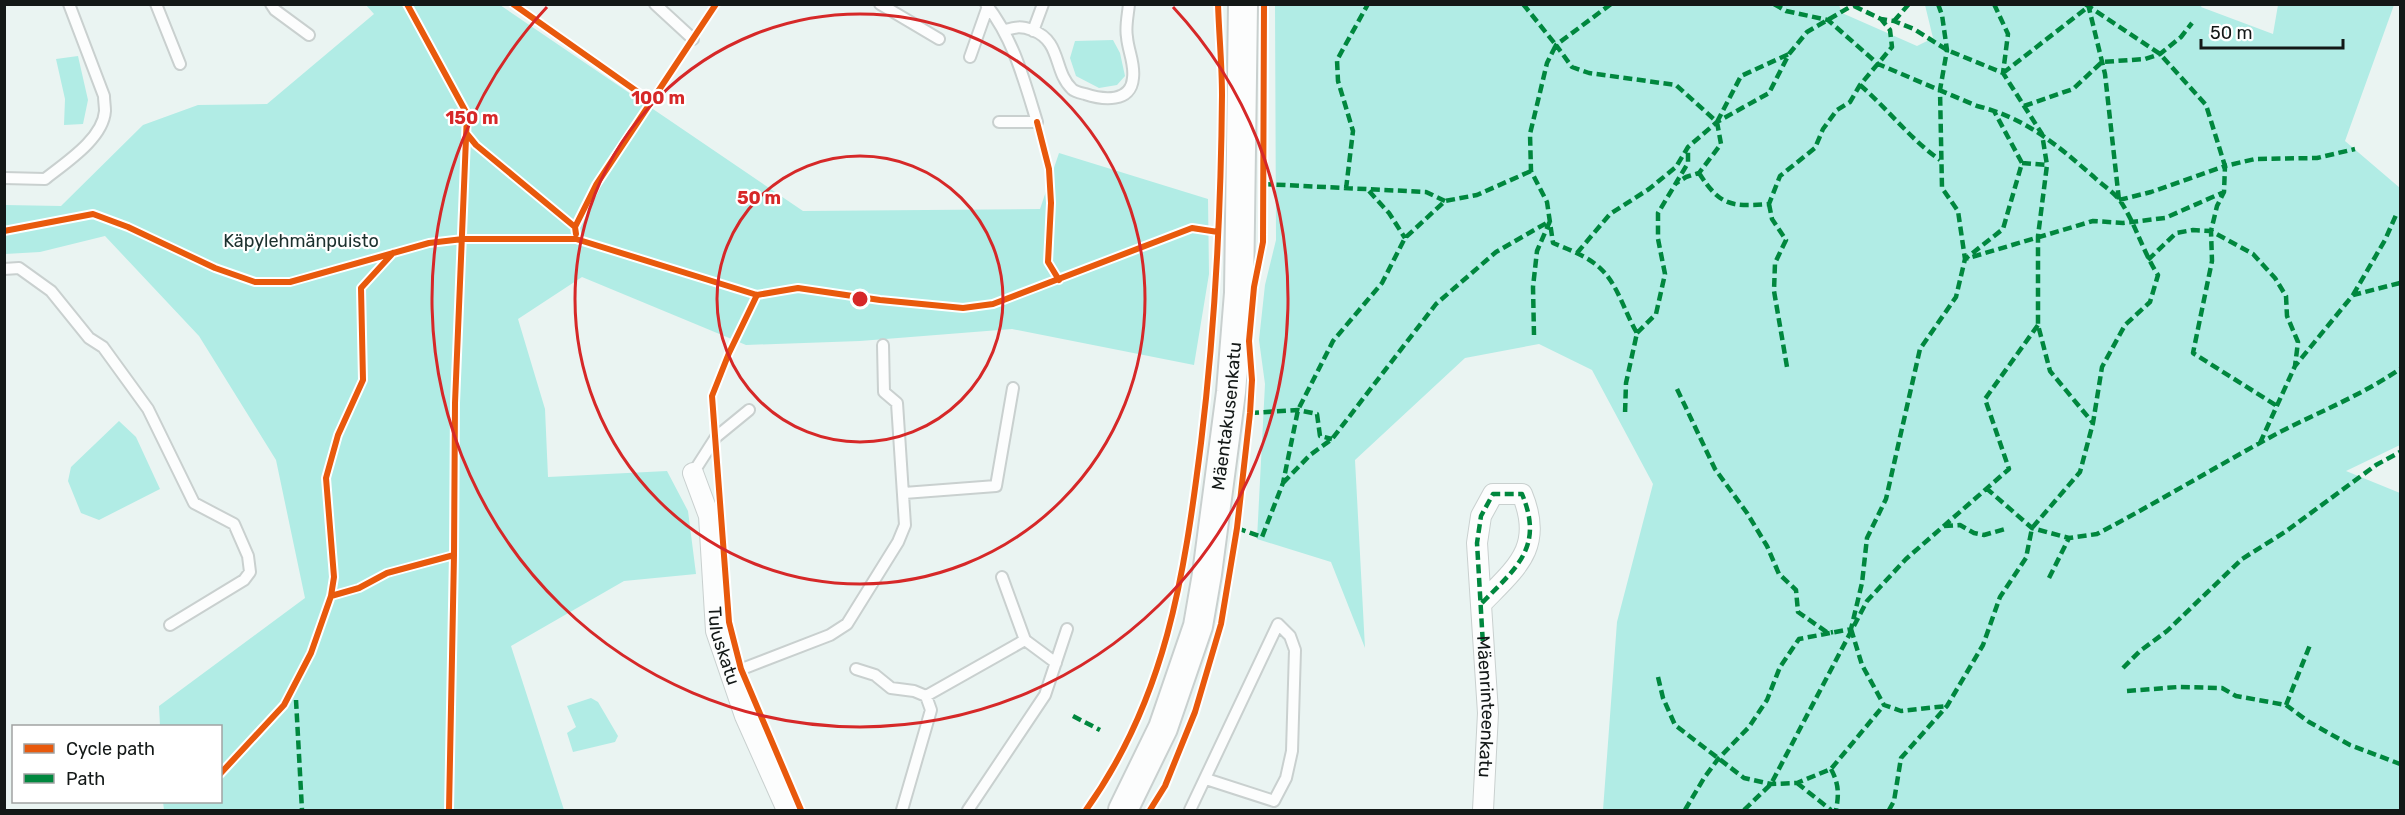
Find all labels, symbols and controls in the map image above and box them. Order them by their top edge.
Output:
scale bar [2201,12,2344,50]
text: 50 m [2210,22,2253,44]
text: 100 m [631,87,685,109]
text: 150 m [445,107,499,129]
text: 50 m [737,187,781,209]
park label: Käpylehmänpuisto [223,230,379,252]
centre of rings [850,289,870,309]
street label: Mäentakusenkatu [1207,341,1246,492]
street label: Tuluskatu [704,606,745,688]
street label: Mäenrinteenkatu [1472,635,1499,778]
legend [12,725,222,803]
text: Cycle path [66,738,155,760]
text: Path [66,768,105,790]

